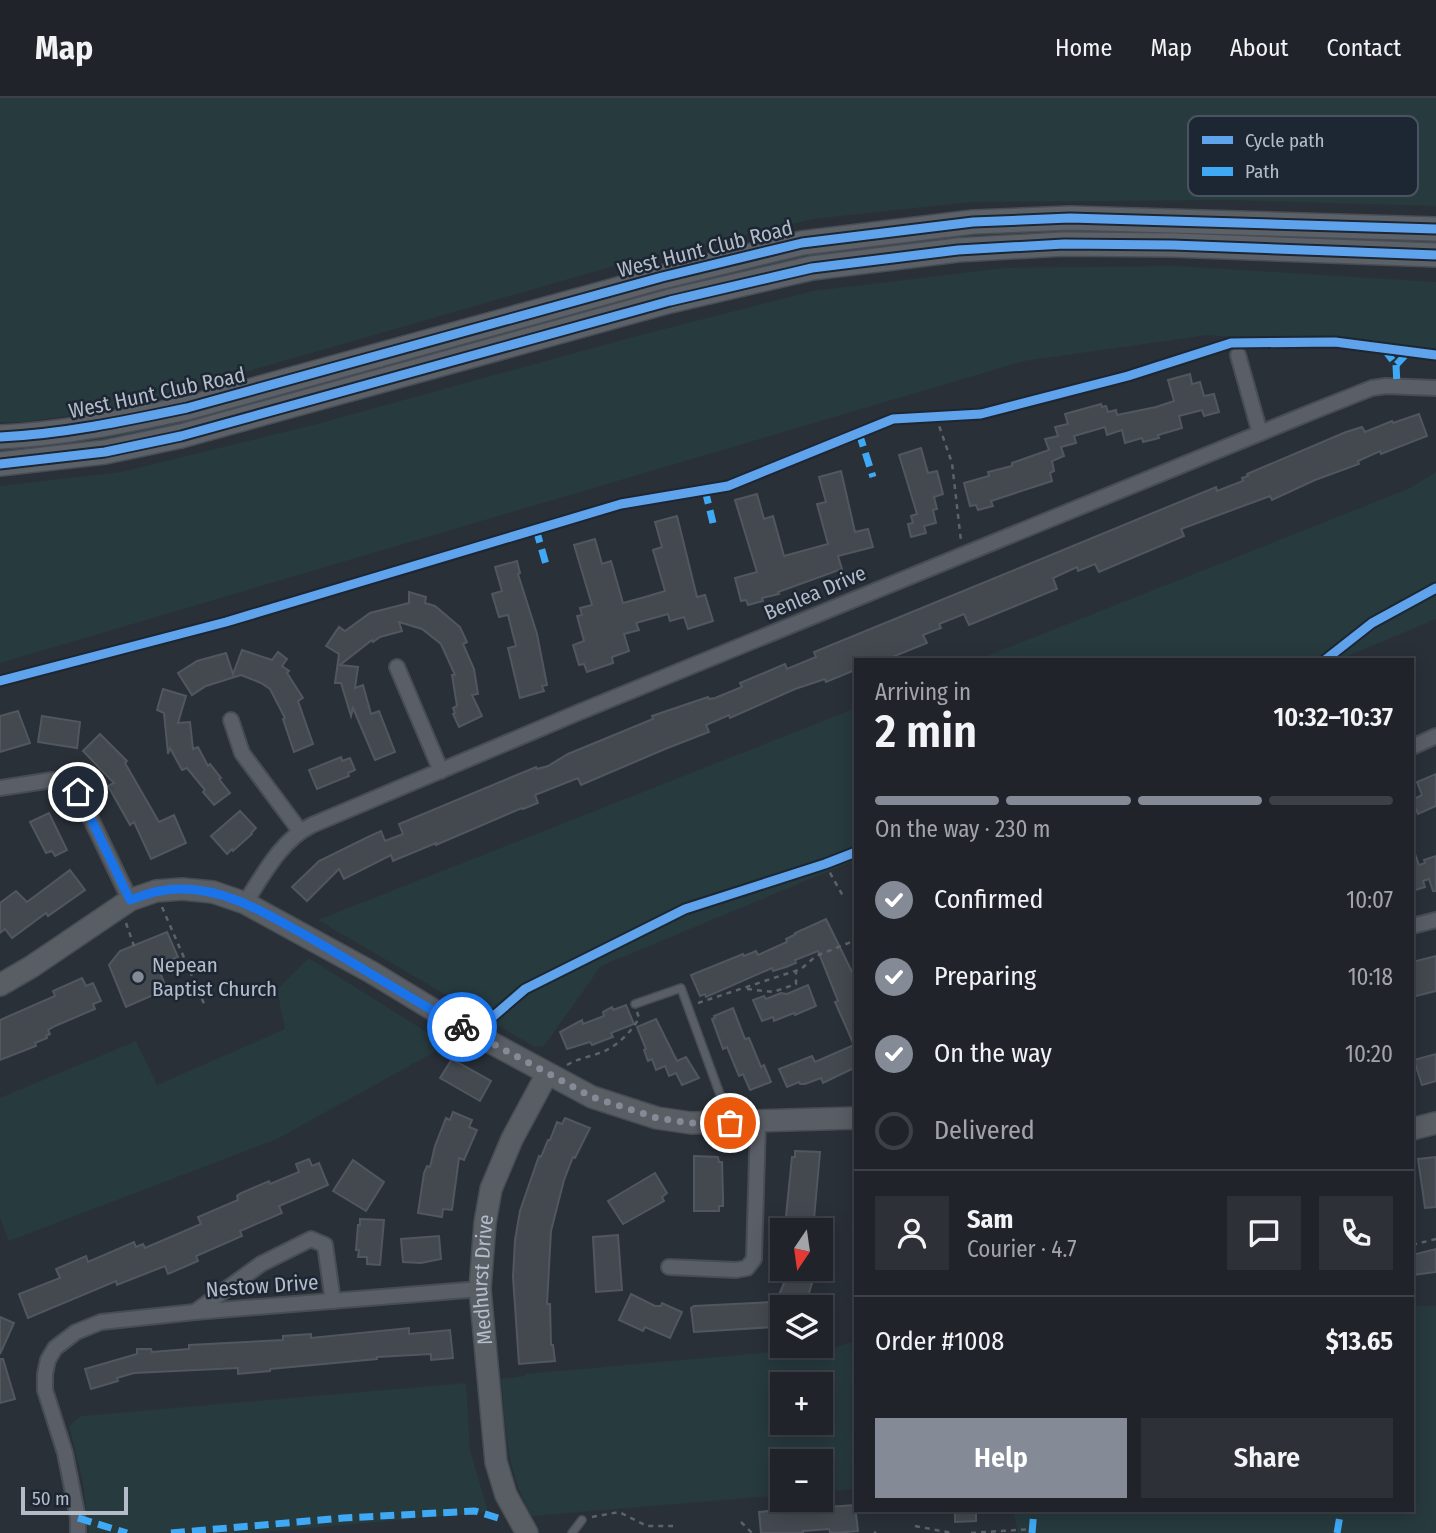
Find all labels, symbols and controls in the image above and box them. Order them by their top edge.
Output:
text: Map [35,28,93,68]
text: Home [1055,34,1112,62]
text: Map [1150,34,1192,62]
text: About [1230,34,1288,62]
text: Contact [1326,34,1401,62]
legend [1188,116,1418,196]
text: Cycle path [1245,129,1324,152]
text: Path [1245,160,1280,183]
street label: West Hunt Club Road [615,215,795,283]
street label: West Hunt Club Road [66,362,248,424]
street label: Benlea Drive [760,560,870,626]
text: Arriving in [875,678,971,706]
text: 10:32–10:37 [1273,702,1393,733]
text: 2 min [875,704,977,759]
pin [48,762,108,822]
icon: home [59,773,97,811]
text: On the way · 230 m [875,815,1051,843]
icon: check [875,881,913,919]
text: Confirmed [934,884,1044,915]
text: 10:07 [1346,886,1393,914]
place label: Nepean Baptist Church [152,952,277,1002]
icon: check [875,958,913,996]
text: Preparing [934,961,1036,992]
text: 10:18 [1348,963,1393,991]
marker: Nepean Baptist Church [130,969,146,985]
courier [427,992,497,1062]
icon: bike [443,1008,481,1046]
icon: check [875,1035,913,1073]
text: On the way [934,1038,1052,1069]
text: 10:20 [1345,1040,1393,1068]
pin [700,1093,760,1153]
icon: bag [711,1104,749,1142]
text: Delivered [934,1115,1035,1146]
button: person [875,1196,949,1270]
button: chat [1227,1196,1301,1270]
button: phone [1319,1196,1393,1270]
text: Sam [967,1204,1013,1235]
street label: Medhurst Drive [467,1212,499,1346]
north arrow [770,1218,833,1281]
map controls [770,1218,833,1512]
text: Courier · 4.7 [967,1235,1077,1263]
street label: Nestow Drive [205,1269,319,1303]
button: layers [770,1295,833,1358]
text: Order #1008 [875,1326,1004,1357]
text: $13.65 [1326,1326,1393,1357]
button: + [770,1372,833,1435]
button: Help [875,1418,1127,1498]
button: Share [1141,1418,1393,1498]
button: − [770,1449,833,1512]
scale bar [21,1484,128,1516]
text: 50 m [32,1487,70,1510]

